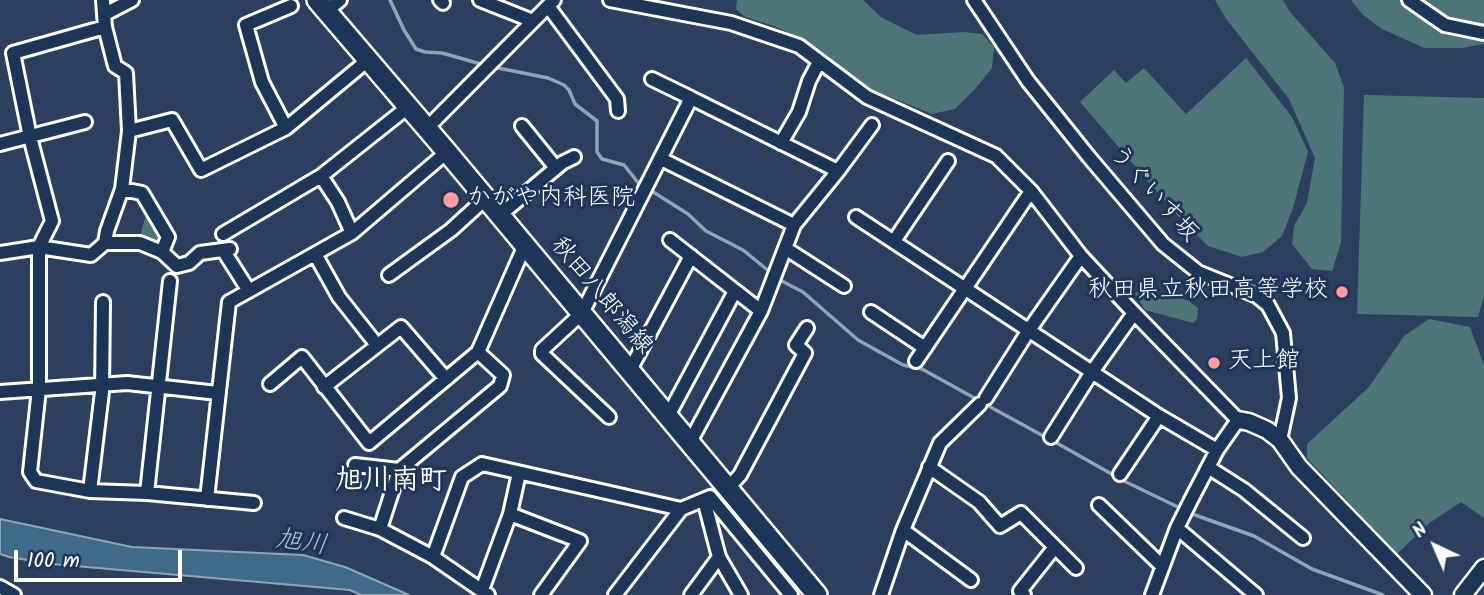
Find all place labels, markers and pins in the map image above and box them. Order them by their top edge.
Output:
place label: かがや内科医院 [467,186,635,214]
marker: かがや内科医院 [441,190,461,210]
place label: 秋田県立秋田高等学校 [1088,278,1328,306]
marker: 秋田県立秋田高等学校 [1334,284,1350,300]
place label: 天上館 [1228,349,1300,377]
marker: 天上館 [1206,355,1222,371]

